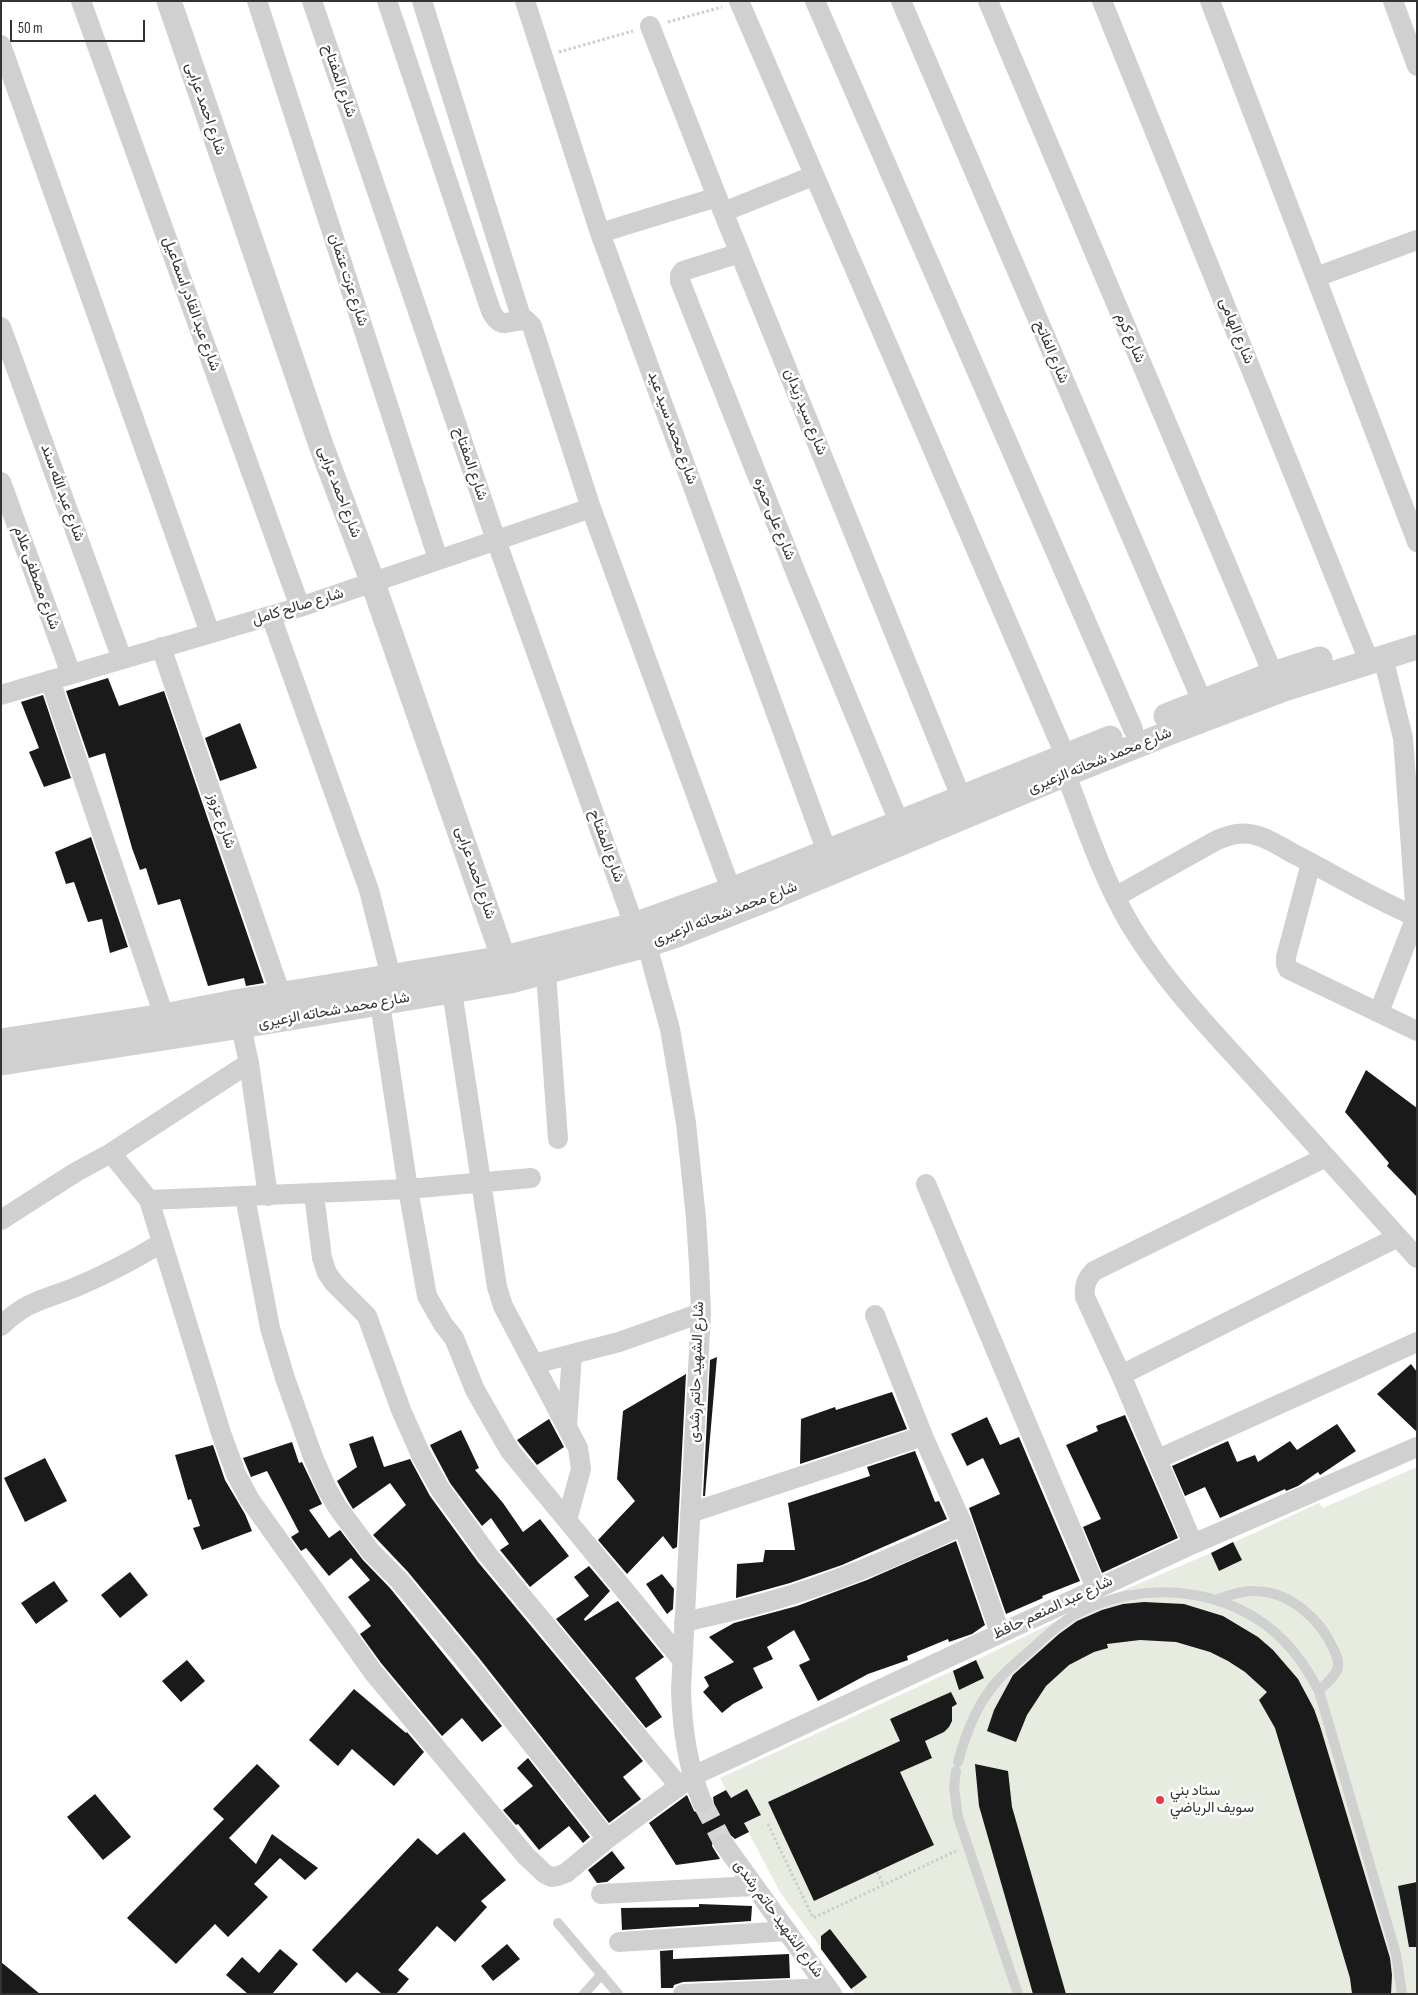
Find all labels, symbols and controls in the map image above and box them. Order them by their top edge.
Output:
scale bar [12,10,148,42]
text: 50 m [18,19,43,38]
street label: شارع المفتاح [318,42,360,120]
street label: شارع احمد عرابى [181,60,229,158]
street label: شارع عزت عتمان [325,231,371,329]
street label: شارع عبد القادر اسماعيل [158,234,224,374]
street label: شارع الهامى [1215,295,1257,367]
street label: شارع كرم [1111,310,1149,366]
street label: شارع الفاتح [1030,318,1072,386]
street label: شارع سيد زيدان [779,366,831,458]
street label: شارع محمد سيد عيد [643,369,701,487]
street label: شارع المفتاح [449,425,491,503]
street label: شارع عبد الله سند [36,442,88,544]
street label: شارع احمد عرابى [313,444,365,540]
street label: شارع على حمزه [749,475,799,563]
street label: شارع مصطفى علام [9,524,63,632]
street label: شارع صالح كامل [250,585,346,629]
street label: شارع محمد شحاته الزعيرى [1026,724,1174,798]
street label: شارع عزوز [203,791,239,851]
street label: شارع المفتاح [585,807,627,885]
street label: شارع احمد عرابى [451,824,499,922]
street label: شارع محمد شحاته الزعيرى [650,878,800,950]
street label: شارع محمد شحاته الزعيرى [257,989,411,1033]
street label: شارع الشهيد حاتم رشدى [686,1301,708,1443]
street label: شارع عبد المنعم حافظ [990,1572,1116,1644]
place label: ستاد بني سويف الرياضي [1170,1782,1254,1817]
marker: ستاد بني سويف الرياضي [1154,1794,1166,1806]
street label: شارع الشهيد حاتم رشدى [729,1857,827,1981]

